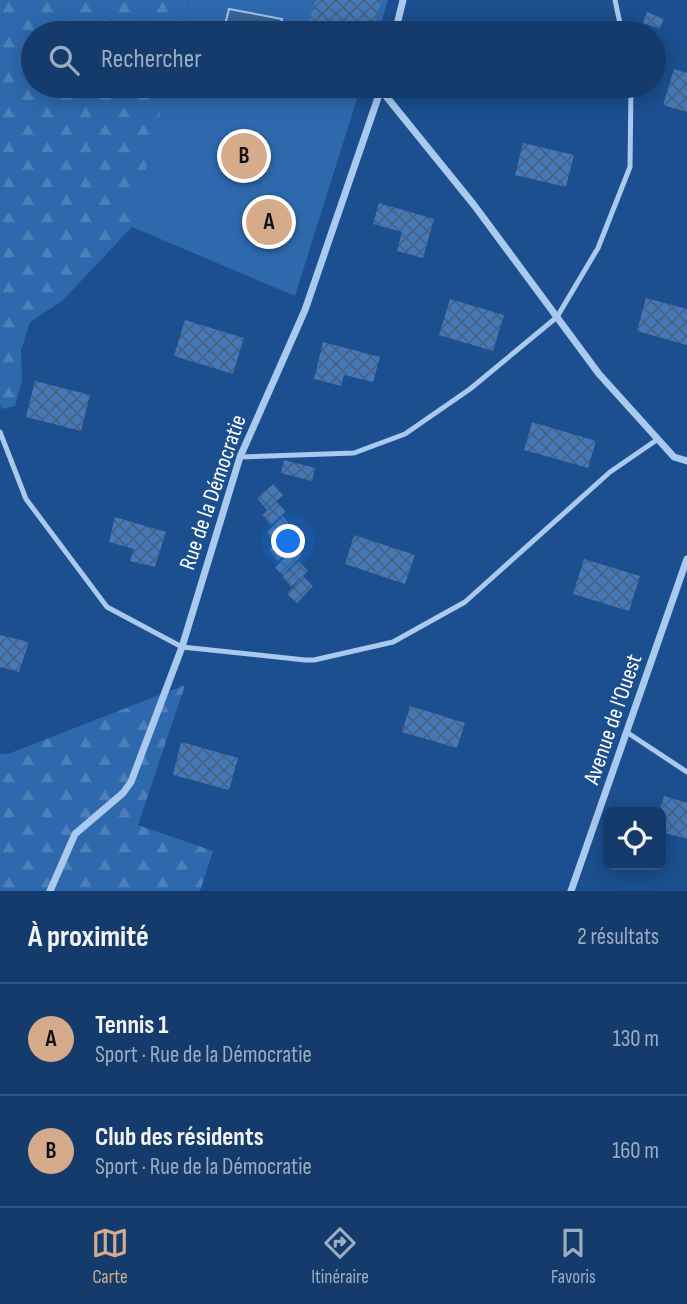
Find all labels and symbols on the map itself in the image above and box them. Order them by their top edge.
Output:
pin: B [221,130,267,182]
pin: A [246,196,292,248]
street label: Rue de la Démocratie [173,411,253,573]
your location [271,524,305,558]
street label: Avenue de l'Ouest [577,651,648,789]

